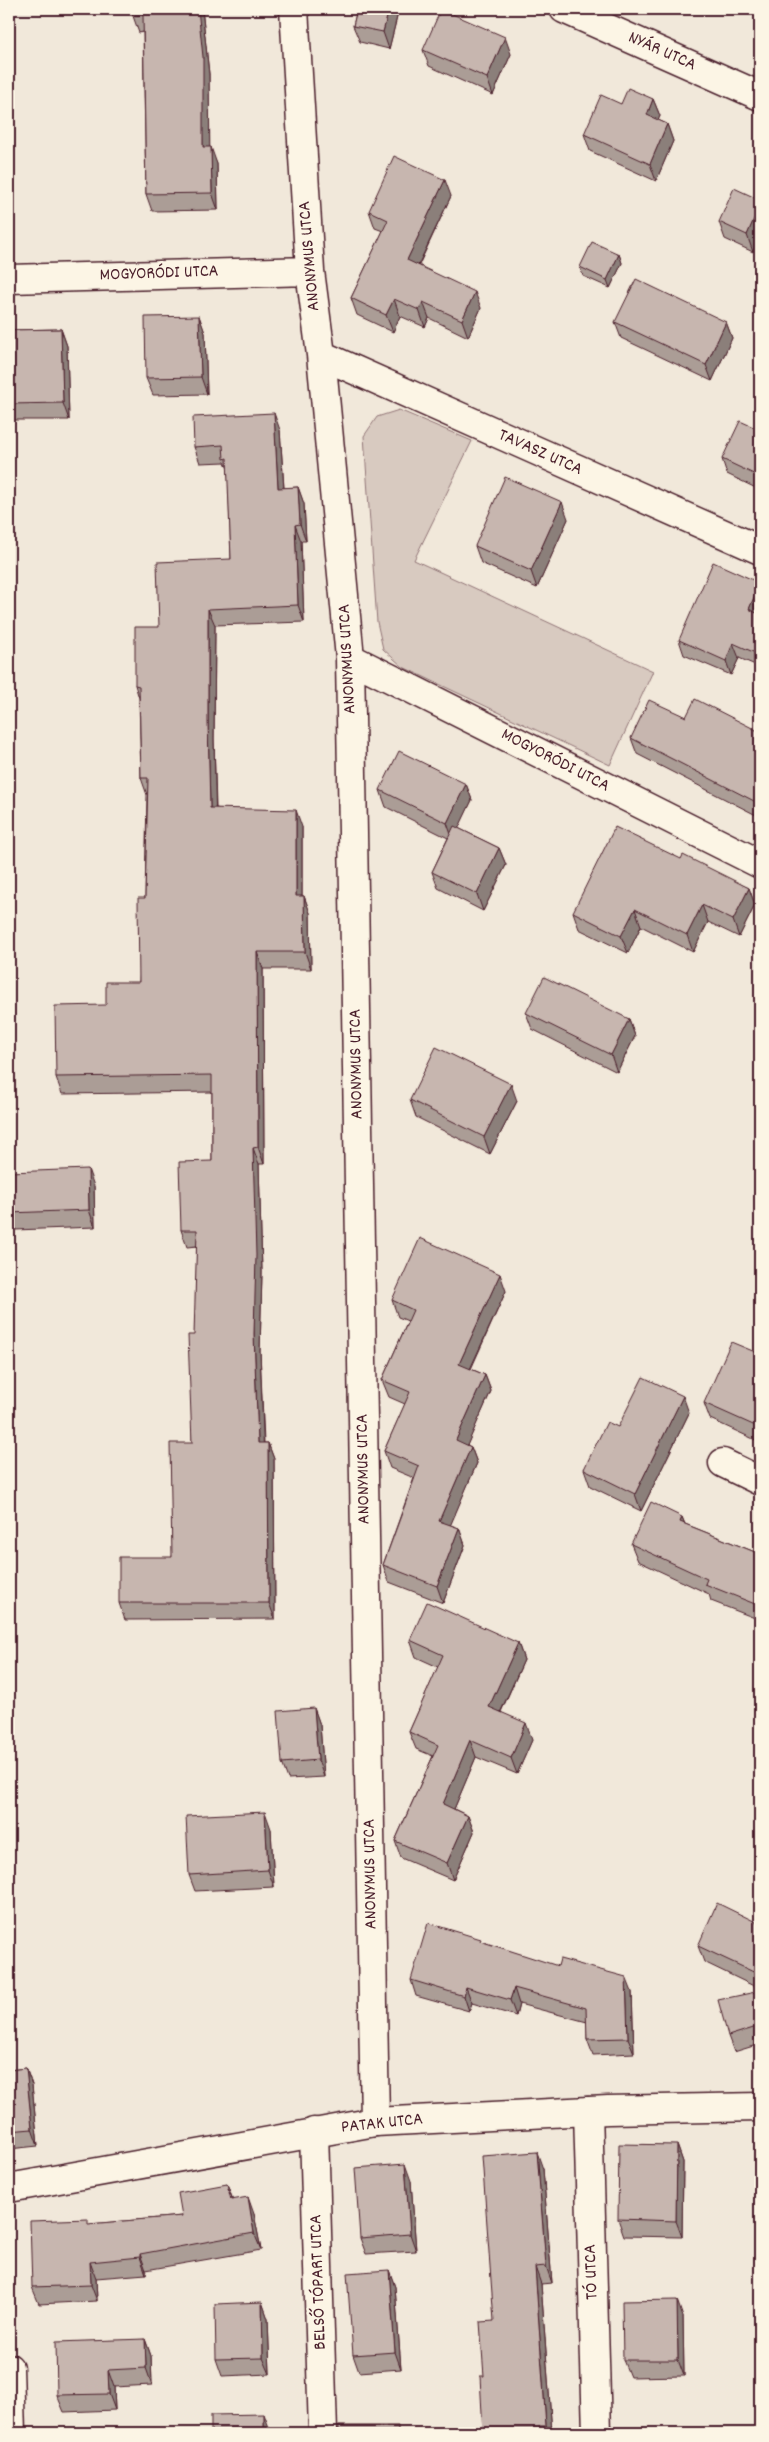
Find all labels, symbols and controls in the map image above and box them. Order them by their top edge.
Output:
street label: NYÁR UTCA [624,26,700,78]
street label: ANONYMUS UTCA [293,200,327,312]
street label: MOGYORÓDI UTCA [99,259,219,289]
street label: TAVASZ UTCA [494,423,586,483]
street label: ANONYMUS UTCA [333,603,363,715]
street label: MOGYORÓDI UTCA [496,723,614,799]
street label: ANONYMUS UTCA [344,1008,370,1119]
street label: ANONYMUS UTCA [351,1413,377,1524]
street label: ANONYMUS UTCA [358,1818,384,1929]
street label: PATAK UTCA [340,2107,424,2141]
street label: BELSŐ TÓPART UTCA [304,2214,334,2350]
street label: TÓ UTCA [579,2244,605,2300]

